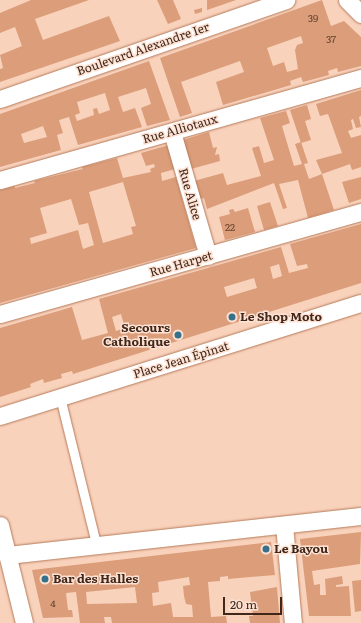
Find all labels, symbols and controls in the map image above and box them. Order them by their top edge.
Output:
house number: 39 [308,12,318,24]
street label: Boulevard Alexandre Ier [75,20,211,78]
house number: 37 [326,33,336,45]
street label: Rue Alliotaux [141,111,219,147]
street label: Rue Alice [176,166,204,222]
house number: 22 [225,221,235,233]
street label: Rue Harpet [148,248,214,280]
place label: Le Shop Moto [240,310,322,324]
marker: Le Shop Moto [227,312,237,322]
place label: Secours Catholique [103,321,170,349]
marker: Secours Catholique [173,330,183,340]
street label: Place Jean Épinat [131,339,231,381]
place label: Le Bayou [274,542,328,556]
marker: Le Bayou [261,544,271,554]
place label: Bar des Halles [53,572,138,586]
marker: Bar des Halles [40,574,50,584]
scale bar [225,589,284,615]
text: 20 m [230,595,257,613]
house number: 4 [50,597,56,609]

